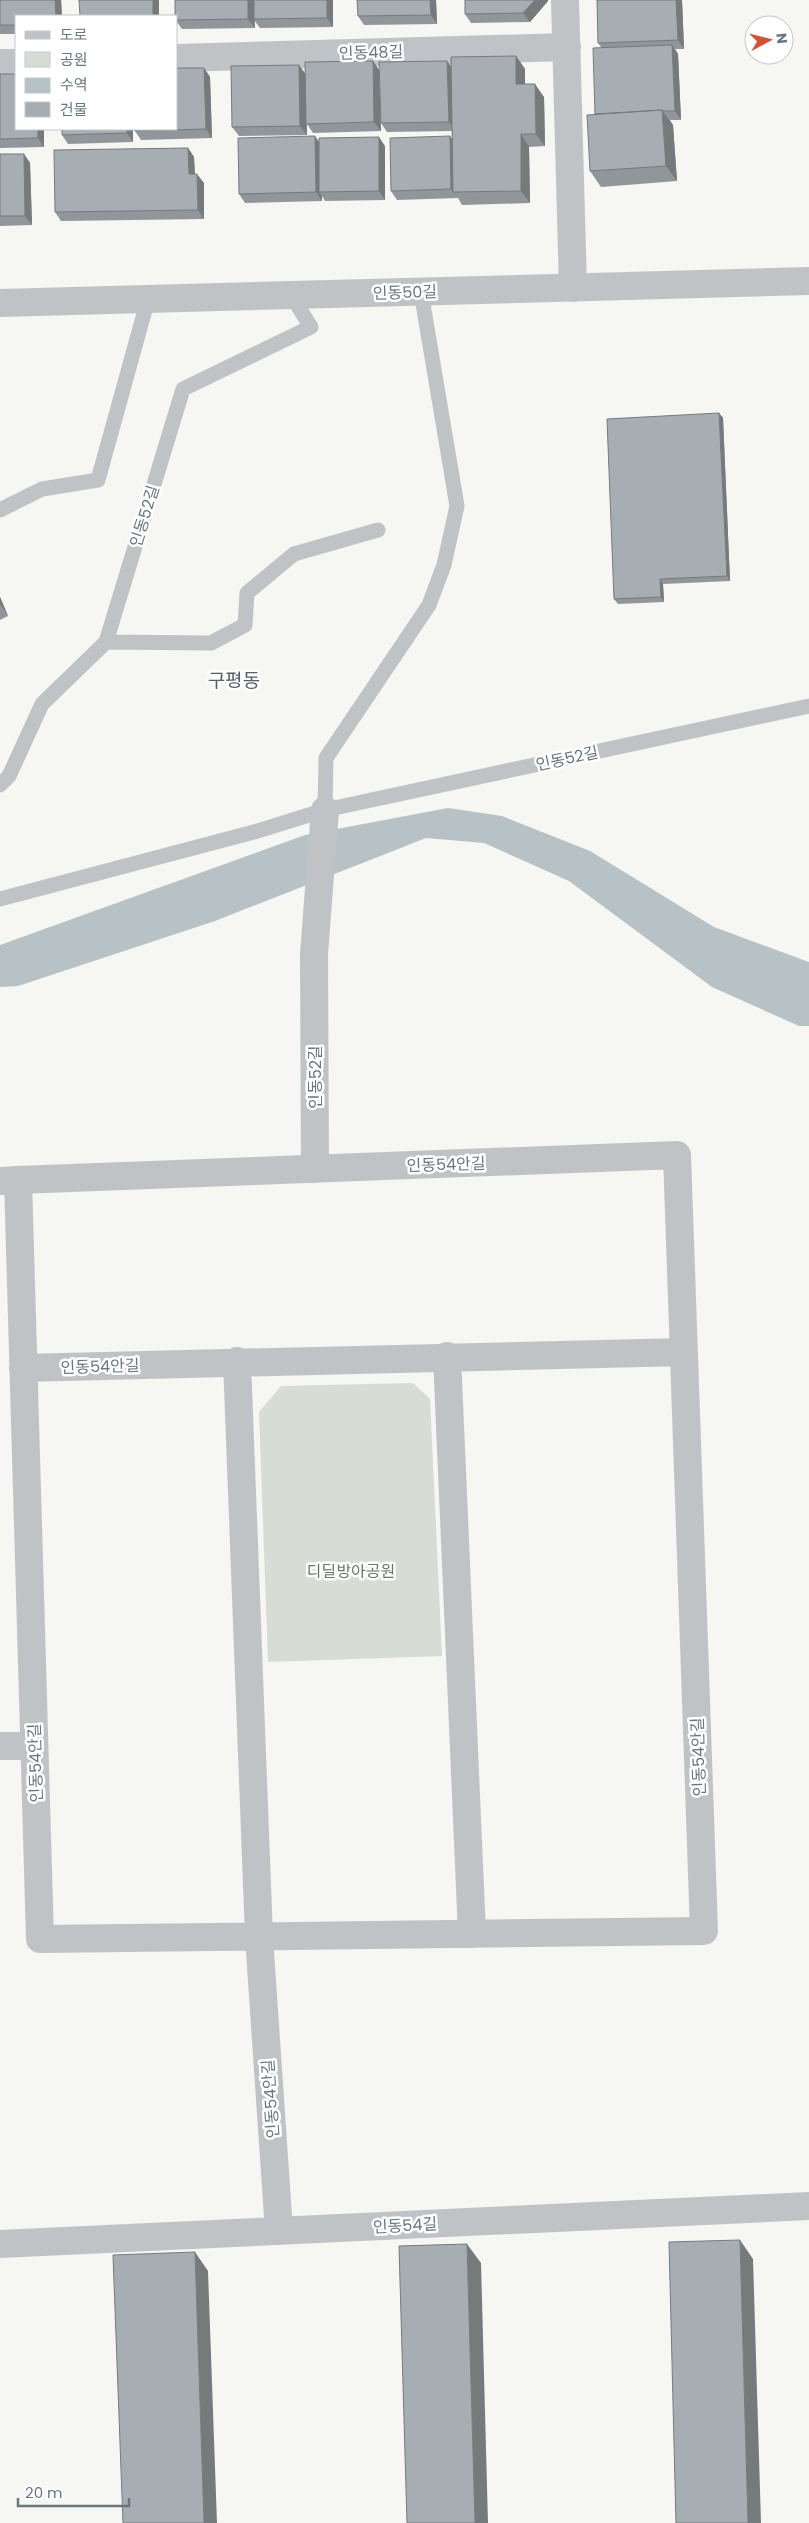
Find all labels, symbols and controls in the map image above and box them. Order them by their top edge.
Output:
legend [15,15,178,130]
north arrow [744,15,794,65]
text: 도로 [60,24,88,45]
text: N [771,32,792,45]
street label: 인동48길 [338,40,404,65]
text: 공원 [60,49,88,70]
text: 수역 [60,74,88,95]
text: 건물 [60,99,88,120]
street label: 인동50길 [373,280,438,305]
street label: 인동52길 [124,482,165,550]
district label: 구평동 [208,667,260,694]
street label: 인동52길 [534,741,601,776]
street label: 인동52길 [304,1045,327,1109]
street label: 인동54안길 [406,1152,486,1177]
street label: 인동54안길 [60,1354,140,1379]
park label: 디딜방아공원 [307,1560,395,1583]
street label: 인동54안길 [686,1717,711,1797]
street label: 인동54안길 [23,1723,48,1803]
street label: 인동54안길 [256,2059,285,2139]
street label: 인동54길 [372,2212,438,2239]
scale bar [18,2476,129,2508]
text: 20 m [25,2482,63,2503]

